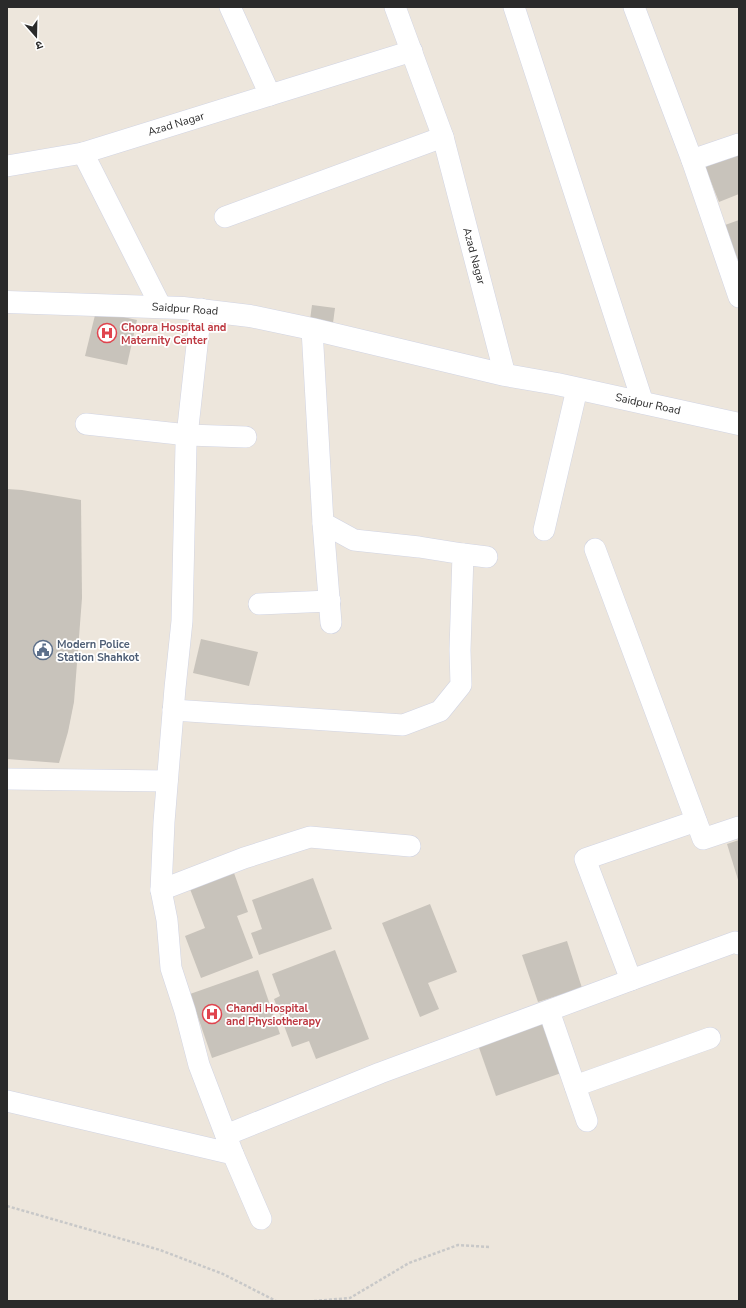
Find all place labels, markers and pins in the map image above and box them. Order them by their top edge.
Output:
place label: Chopra Hospital and Maternity Center [121,320,226,348]
hospital icon: Chopra Hospital and Maternity Center [96,322,118,344]
place label: Modern Police Station Shahkot [57,637,140,665]
public building icon: Modern Police Station Shahkot [32,639,54,661]
place label: Chandi Hospital and Physiotherapy [226,1001,321,1029]
hospital icon: Chandi Hospital and Physiotherapy [201,1003,223,1025]

